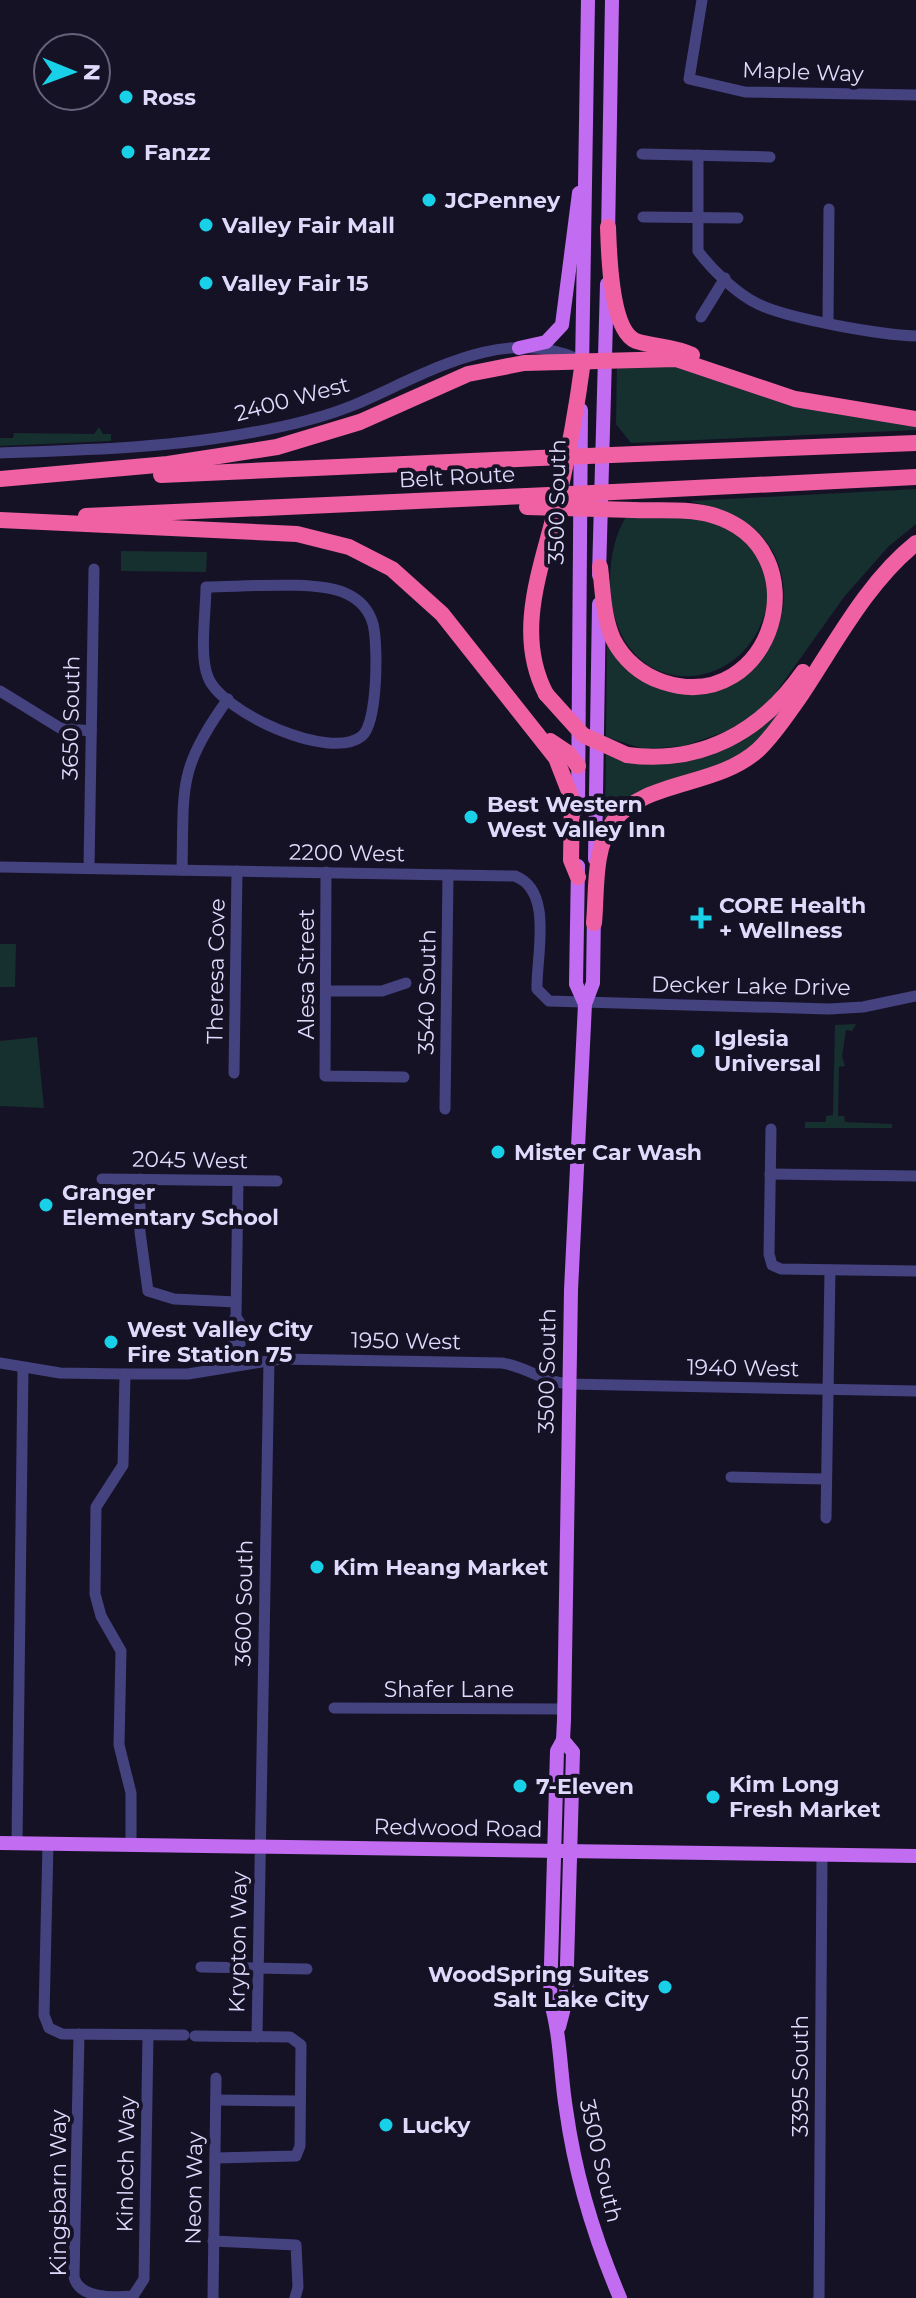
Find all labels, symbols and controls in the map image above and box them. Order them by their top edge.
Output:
north arrow [32,32,112,112]
street label: Maple Way [742,56,864,88]
text: N [78,63,105,81]
place label: Ross [142,84,196,111]
marker: Ross [117,88,135,106]
place label: Fanzz [144,139,210,166]
marker: Fanzz [119,143,137,161]
place label: JCPenney [444,187,561,214]
marker: JCPenney [420,191,438,209]
place label: Valley Fair Mall [221,212,395,239]
marker: Valley Fair Mall [197,216,215,234]
place label: Valley Fair 15 [221,270,369,297]
marker: Valley Fair 15 [197,274,215,292]
street label: 2400 West [232,371,352,427]
street label: 3500 South [542,439,572,565]
street label: Belt Route [398,460,516,494]
street label: 3650 South [56,656,86,780]
place label: Best Western West Valley Inn [487,791,666,843]
marker: Best Western West Valley Inn [462,808,480,826]
street label: 2200 West [289,838,405,868]
place label: CORE Health + Wellness [719,892,866,944]
street label: Theresa Cove [201,898,231,1044]
marker: CORE Health + Wellness [690,907,712,929]
street label: Alesa Street [293,908,320,1039]
street label: 3540 South [412,929,442,1055]
street label: Decker Lake Drive [651,971,851,1001]
place label: Iglesia Universal [714,1025,821,1077]
marker: Iglesia Universal [689,1042,707,1060]
place label: Mister Car Wash [514,1139,702,1166]
marker: Mister Car Wash [489,1143,507,1161]
street label: 2045 West [132,1145,248,1175]
place label: Granger Elementary School [62,1179,279,1231]
marker: Granger Elementary School [37,1196,55,1214]
street label: 3500 South [532,1308,562,1434]
place label: West Valley City Fire Station 75 [127,1316,314,1368]
street label: 1950 West [351,1327,461,1355]
marker: West Valley City Fire Station 75 [102,1333,120,1351]
street label: 1940 West [687,1354,799,1382]
street label: 3600 South [229,1539,259,1667]
place label: Kim Heang Market [333,1554,549,1581]
marker: Kim Heang Market [308,1558,326,1576]
street label: Shafer Lane [384,1676,514,1703]
place label: Kim Long Fresh Market [729,1771,881,1823]
place label: 7-Eleven [536,1773,634,1800]
marker: 7-Eleven [511,1777,529,1795]
marker: Kim Long Fresh Market [704,1788,722,1806]
street label: Redwood Road [373,1813,543,1843]
street label: Krypton Way [223,1871,253,2013]
place label: WoodSpring Suites Salt Lake City [428,1961,650,2013]
marker: WoodSpring Suites Salt Lake City [656,1978,674,1996]
street label: 3395 South [787,2015,814,2137]
street label: Kinloch Way [111,2095,141,2233]
street label: 3500 South [574,2097,628,2225]
street label: Kingsbarn Way [45,2109,72,2277]
place label: Lucky [402,2112,471,2139]
marker: Lucky [377,2116,395,2134]
street label: Neon Way [180,2131,208,2245]

